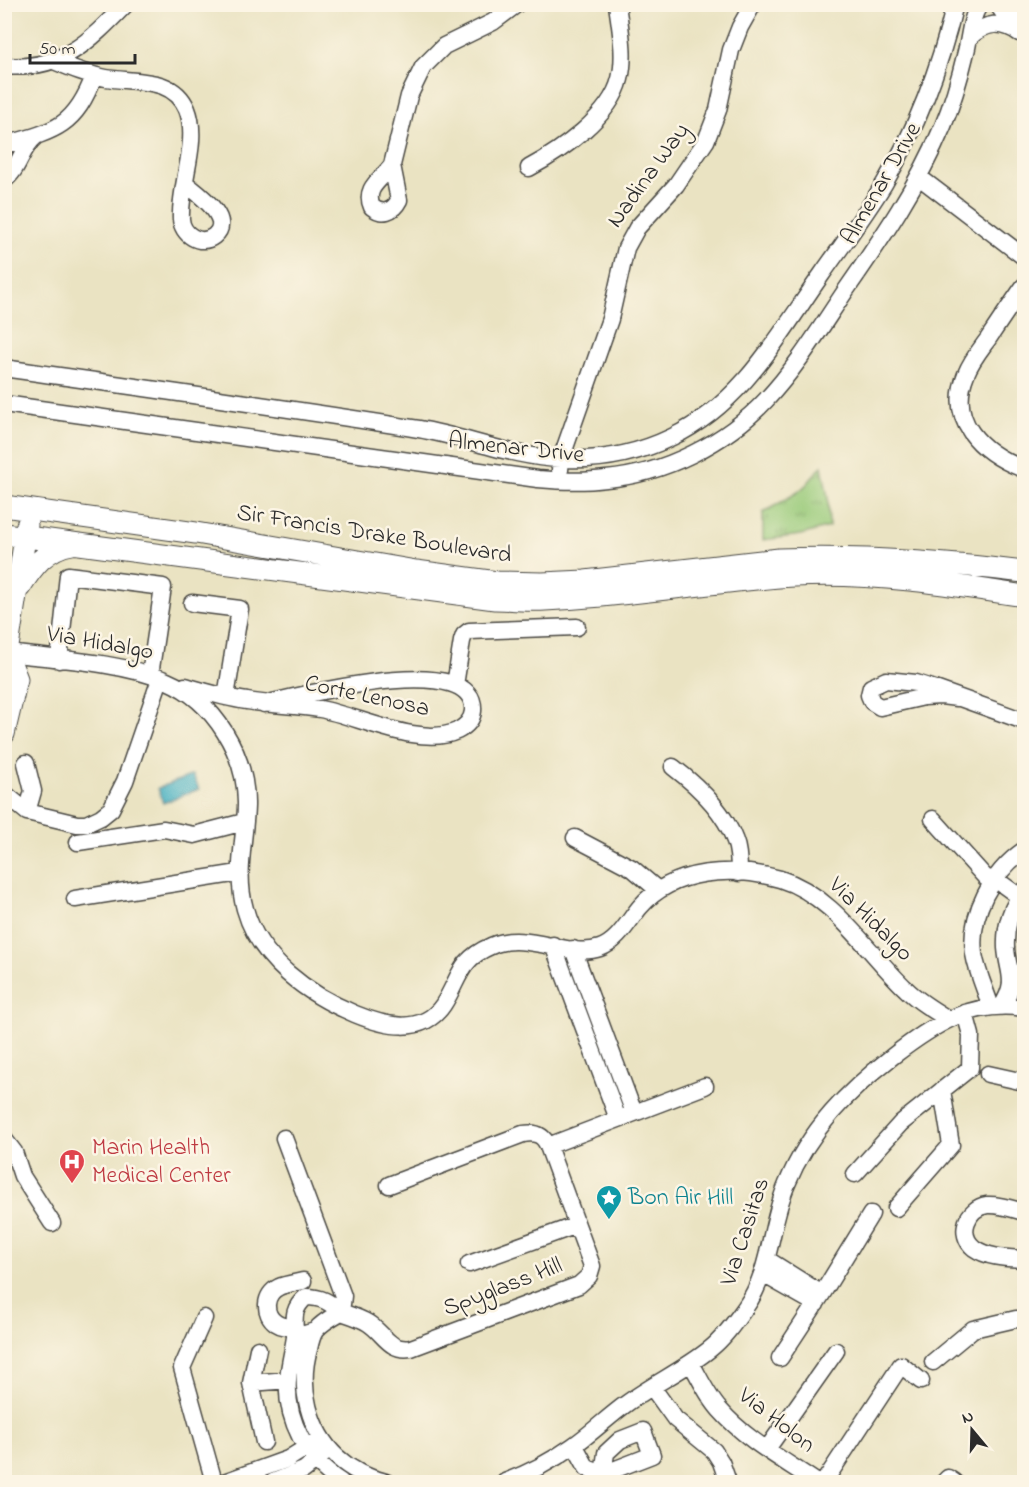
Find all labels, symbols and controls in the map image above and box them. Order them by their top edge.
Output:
scale bar [30,27,135,65]
text: 50 m [39,37,76,63]
street label: Nadina Way [599,116,700,236]
street label: Almenar Drive [833,116,931,252]
street label: Almenar Drive [446,424,586,474]
street label: Sir Francis Drake Boulevard [234,496,514,574]
street label: Via Hidalgo [43,617,156,671]
street label: Corte Lenosa [301,667,433,727]
street label: Via Hidalgo [819,869,920,970]
place label: Marin Health Medical Center [92,1131,231,1194]
hospital icon: Marin Health Medical Center [57,1147,87,1185]
street label: Via Casitas [712,1173,780,1291]
place label: Bon Air Hill [627,1181,733,1216]
place icon: Bon Air Hill [594,1183,624,1221]
street label: Spyglass Hill [438,1249,568,1328]
street label: Via Holon [729,1379,822,1462]
north arrow [942,1400,1002,1460]
text: N [959,1405,977,1431]

